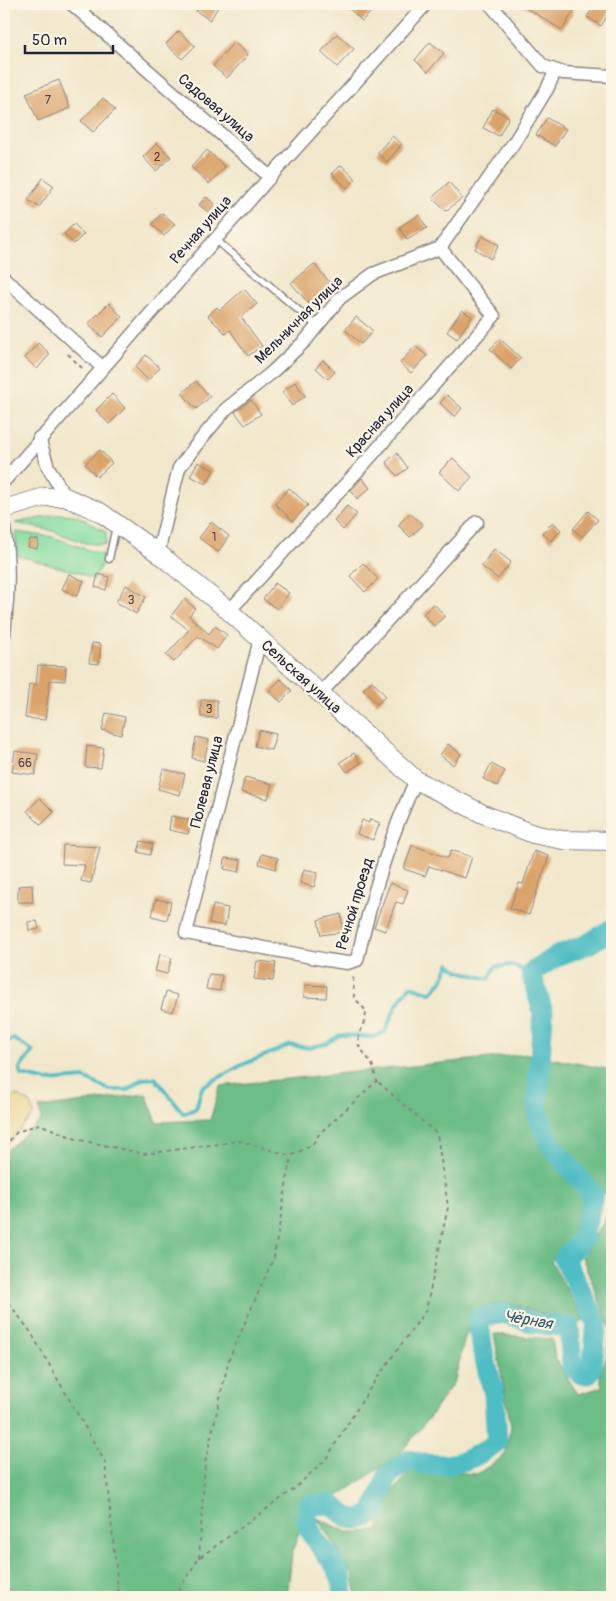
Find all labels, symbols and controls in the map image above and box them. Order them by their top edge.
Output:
scale bar [25,22,112,54]
text: 50 m [32,31,67,50]
street label: Садовая улица [174,70,258,146]
house number: 7 [45,93,52,108]
house number: 2 [154,150,161,165]
street label: Речная улица [166,192,236,268]
street label: Мельничная улица [251,272,347,368]
street label: Красная улица [342,380,418,462]
house number: 1 [212,530,216,545]
house number: 3 [128,593,135,608]
street label: Сельская улица [257,636,345,718]
house number: 3 [206,702,213,717]
street label: Полевая улица [186,734,228,830]
house number: 66 [18,756,32,771]
street label: Речной проезд [332,856,378,952]
water label: Чёрная [502,1306,555,1334]

